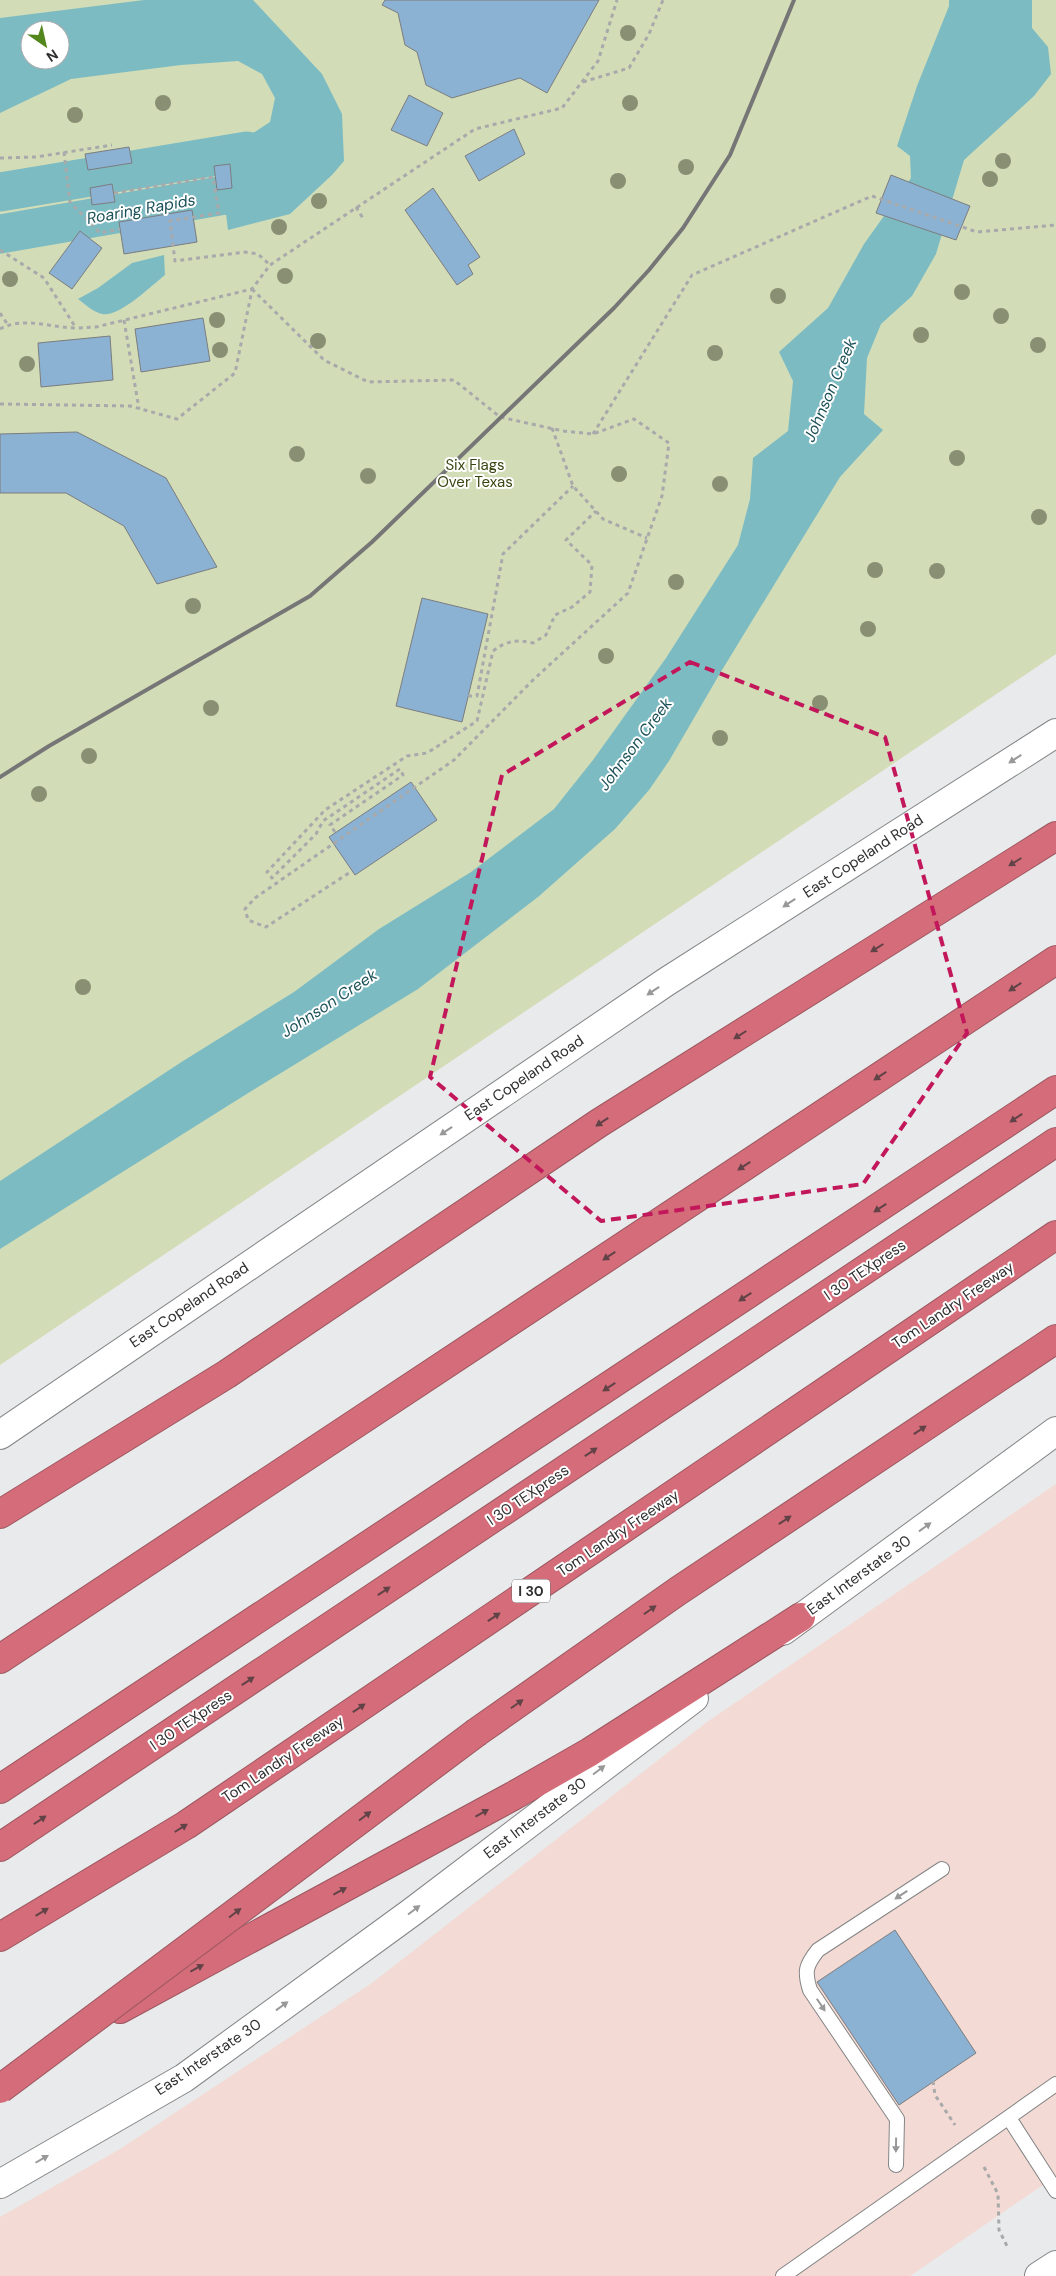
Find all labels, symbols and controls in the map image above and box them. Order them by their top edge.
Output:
north arrow [20,20,70,70]
text: N [43,45,62,66]
water label: Roaring Rapids [85,189,197,229]
water label: Johnson Creek [799,334,862,445]
park label: Six Flags Over Texas [437,455,513,492]
water label: Johnson Creek [593,693,677,794]
one-way arrow [1008,754,1022,764]
street label: East Copeland Road [799,810,927,902]
one-way arrow [1008,857,1021,866]
one-way arrow [783,898,796,908]
one-way arrow [871,944,884,953]
water label: Johnson Creek [277,964,382,1042]
one-way arrow [1009,982,1022,992]
one-way arrow [646,986,659,995]
one-way arrow [733,1030,746,1039]
street label: East Copeland Road [460,1031,588,1125]
one-way arrow [873,1072,886,1081]
one-way arrow [1009,1113,1022,1123]
one-way arrow [596,1117,609,1126]
one-way arrow [439,1126,452,1136]
one-way arrow [738,1161,751,1171]
one-way arrow [874,1203,887,1212]
street label: I 30 TEXpress [820,1235,910,1305]
one-way arrow [602,1251,615,1261]
street label: Tom Landry Freeway [888,1256,1018,1353]
street label: East Copeland Road [125,1258,253,1352]
one-way arrow [738,1292,751,1302]
one-way arrow [602,1382,616,1392]
one-way arrow [914,1425,927,1435]
one-way arrow [585,1447,598,1457]
street label: I 30 TEXpress [483,1460,573,1530]
street label: Tom Landry Freeway [553,1484,683,1581]
one-way arrow [778,1515,792,1525]
one-way arrow [918,1522,932,1532]
street label: East Interstate 30 [803,1530,915,1620]
road number: I 30 [512,1580,550,1602]
one-way arrow [377,1586,390,1596]
one-way arrow [643,1605,657,1615]
one-way arrow [487,1612,501,1622]
one-way arrow [242,1676,255,1686]
street label: I 30 TEXpress [146,1685,236,1755]
one-way arrow [510,1699,524,1709]
one-way arrow [352,1703,366,1713]
street label: Tom Landry Freeway [218,1710,348,1807]
one-way arrow [592,1765,606,1775]
street label: East Interstate 30 [480,1773,590,1863]
one-way arrow [475,1809,490,1817]
one-way arrow [358,1810,371,1821]
one-way arrow [34,1815,47,1825]
one-way arrow [174,1823,188,1833]
one-way arrow [333,1886,346,1895]
one-way arrow [894,1891,907,1900]
one-way arrow [407,1905,420,1916]
one-way arrow [35,1907,48,1916]
one-way arrow [228,1908,242,1918]
one-way arrow [189,1964,204,1972]
one-way arrow [816,1999,826,2012]
one-way arrow [275,2001,289,2011]
street label: East Interstate 30 [151,2014,265,2100]
one-way arrow [892,2137,900,2153]
one-way arrow [36,2155,49,2164]

